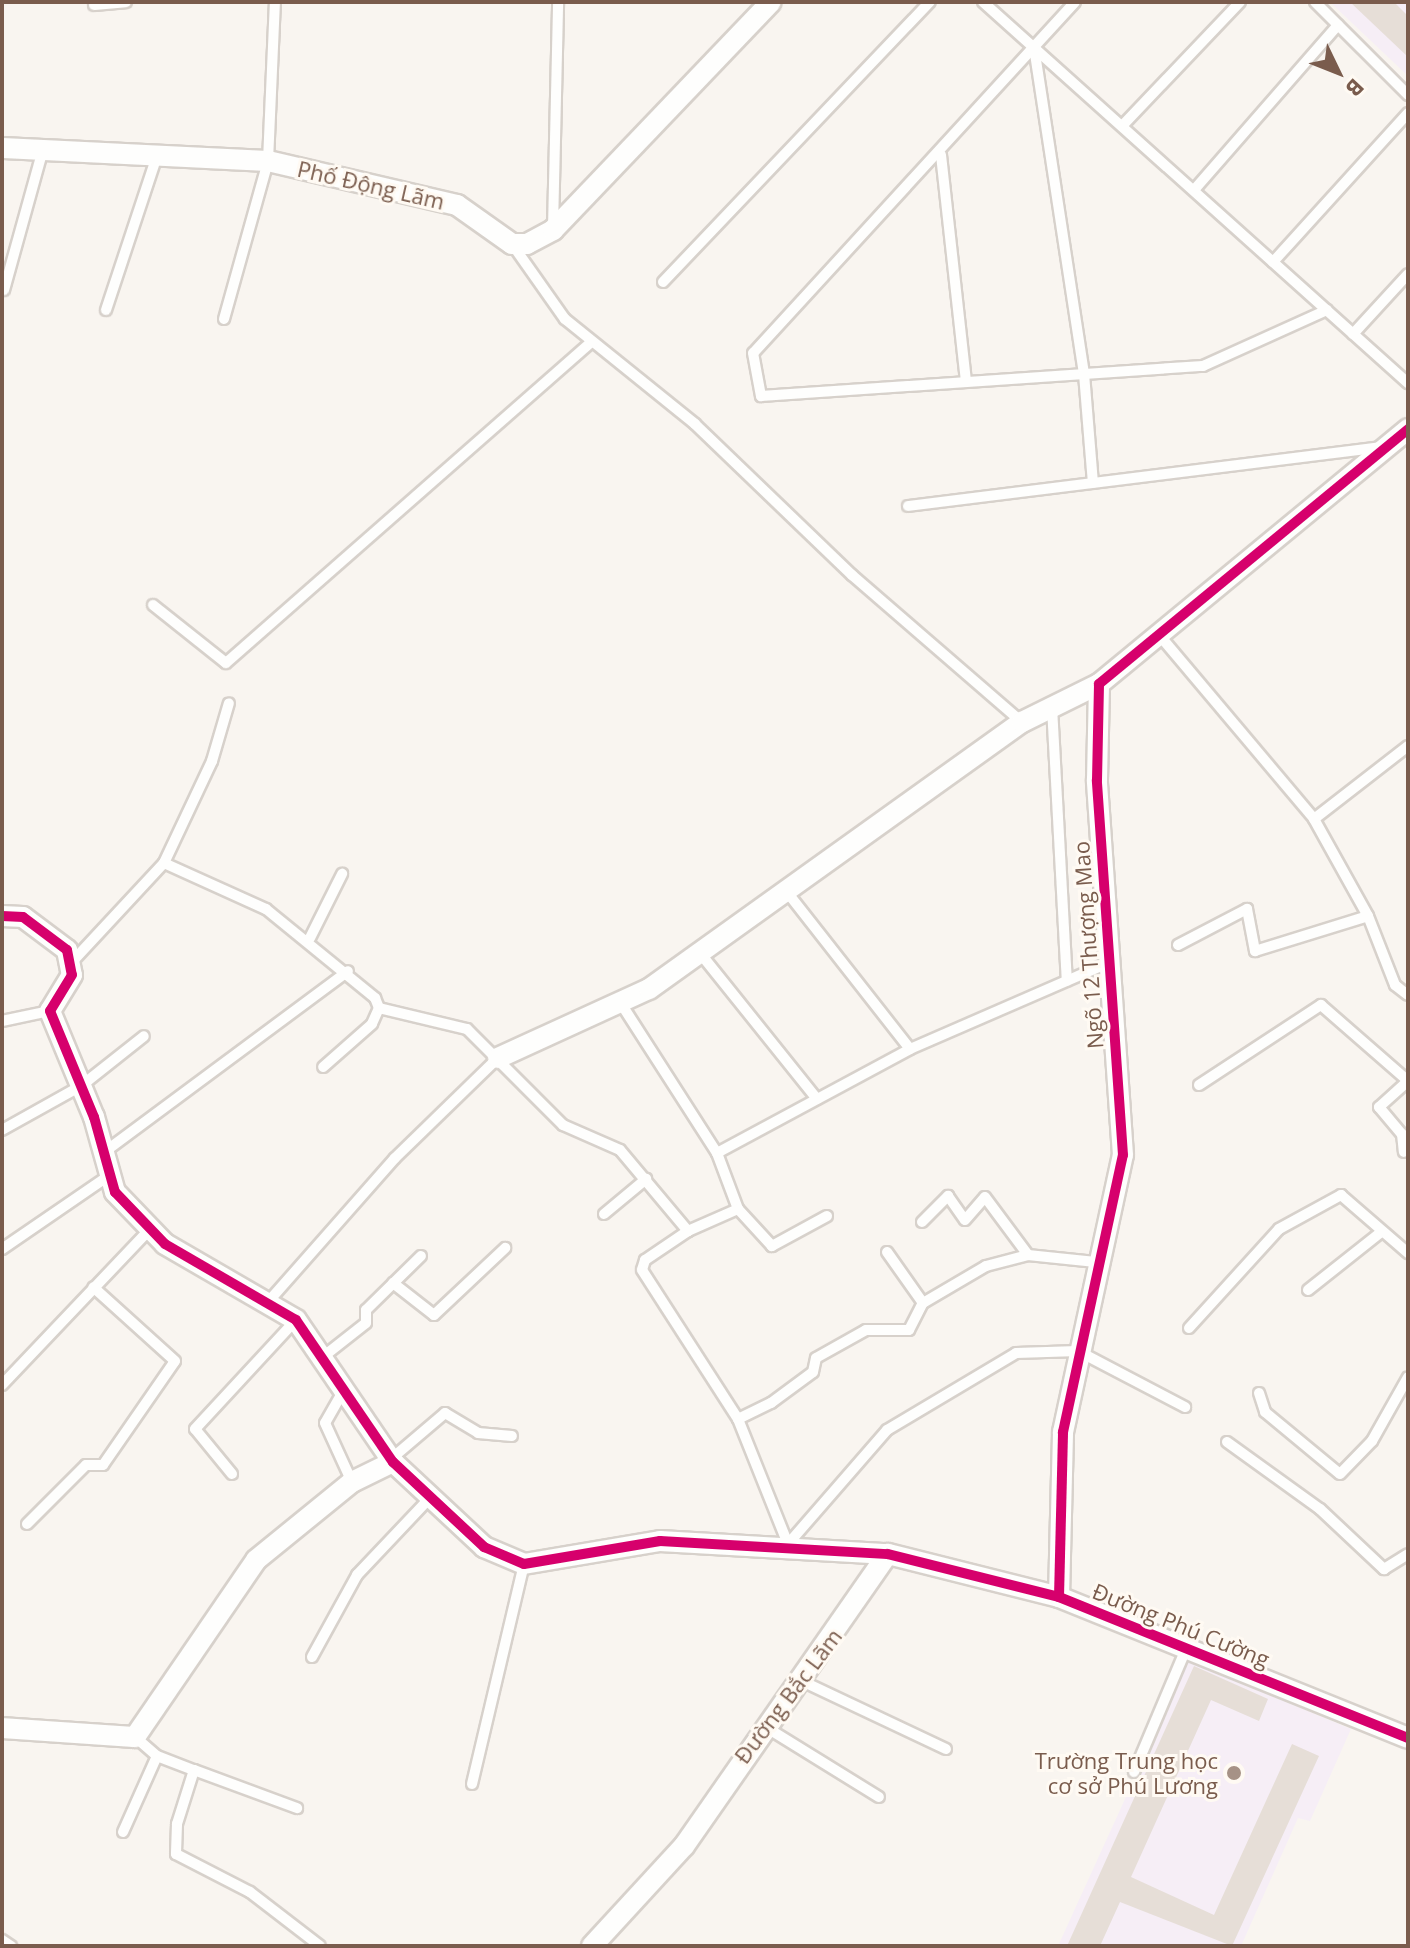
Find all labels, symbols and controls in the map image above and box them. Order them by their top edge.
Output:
north arrow [1298,32,1378,112]
text: B [1340,73,1372,104]
street label: Phố Động Lãm [295,155,447,215]
street label: Ngõ 12 Thượng Mao [1068,840,1108,1050]
street label: Đường Phú Cường [1089,1577,1273,1673]
street label: Đường Bắc Lãm [729,1623,847,1769]
place label: Trường Trung học cơ sở Phú Lương [1035,1747,1218,1798]
marker: Trường Trung học cơ sở Phú Lương [1225,1764,1243,1782]

